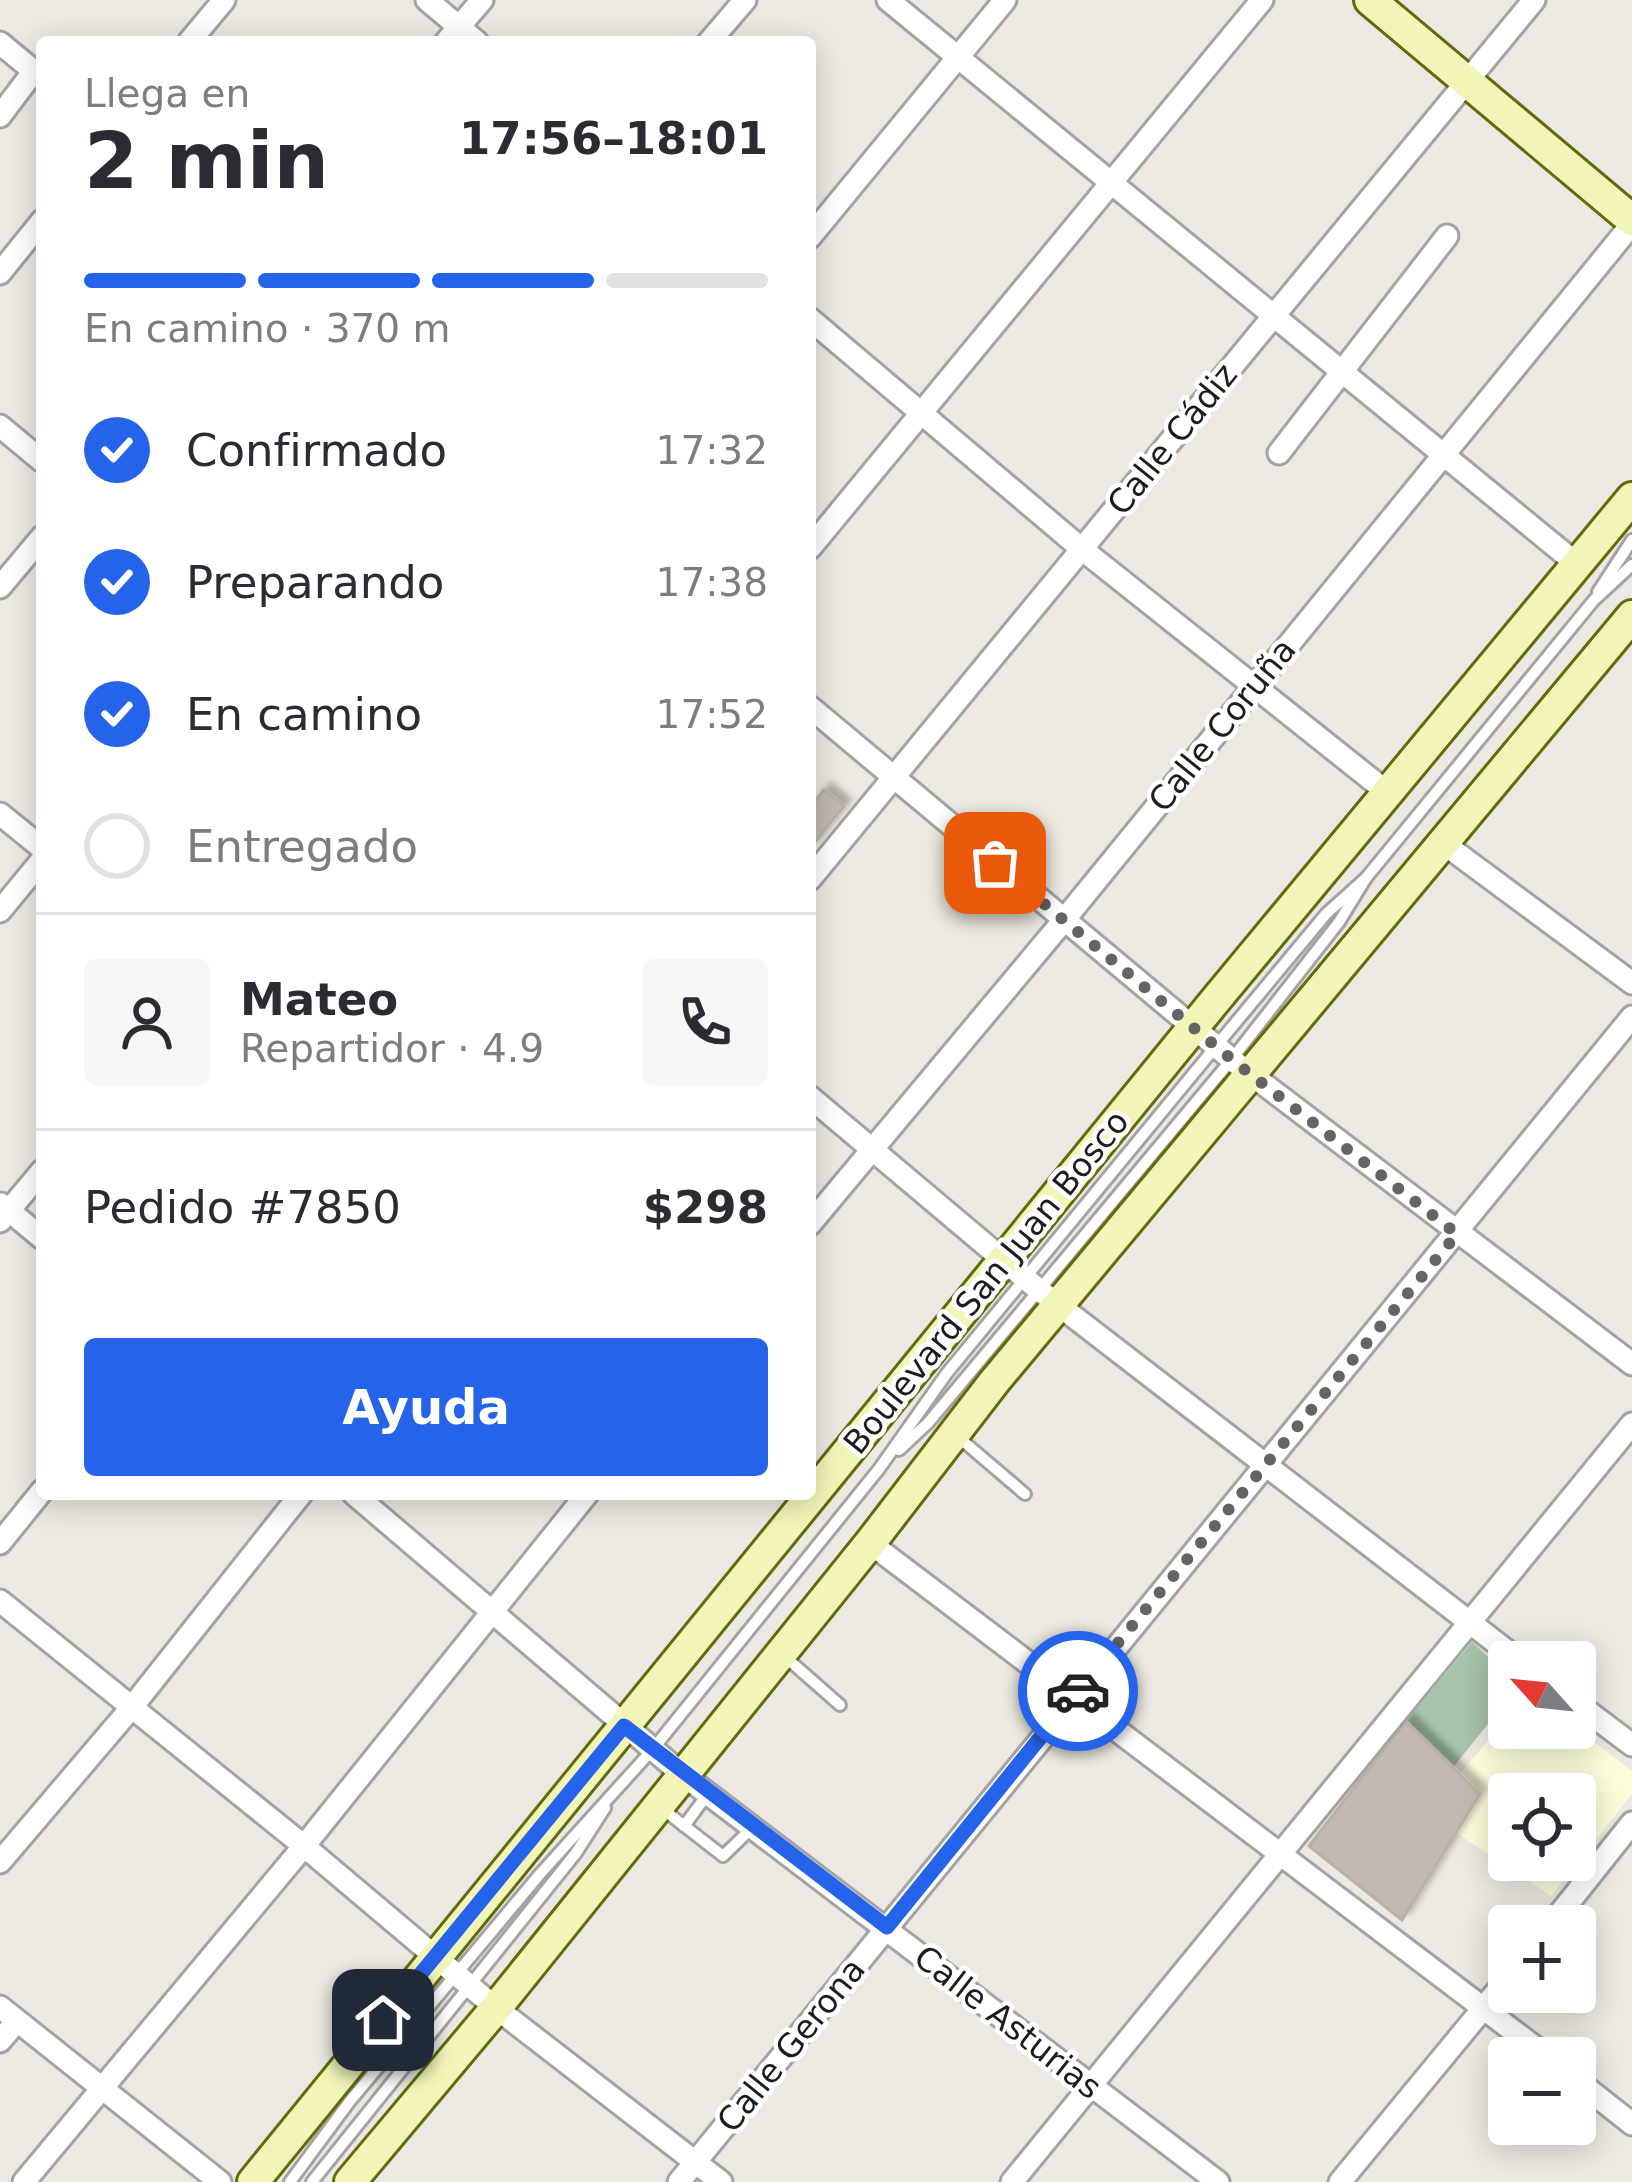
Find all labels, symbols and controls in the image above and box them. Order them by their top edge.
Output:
text: Llega en [84,71,250,116]
text: 17:56–18:01 [459,112,768,165]
text: 2 min [84,116,329,206]
text: En camino · 370 m [84,306,451,351]
street label: Calle Cádiz [1099,356,1245,522]
icon: check [84,417,150,483]
text: Confirmado [186,424,447,477]
text: 17:32 [656,428,768,473]
icon: check [84,549,150,615]
text: Preparando [186,556,444,609]
text: 17:38 [656,560,768,605]
street label: Calle Coruña [1140,631,1304,819]
icon: check [84,681,150,747]
text: En camino [186,688,422,741]
text: 17:52 [656,692,768,737]
pin [944,812,1046,914]
text: Entregado [186,820,418,873]
icon: bag [962,830,1028,896]
button: person [84,959,210,1085]
button: phone [642,959,768,1085]
text: Mateo [240,973,398,1026]
text: Repartidor · 4.9 [240,1026,544,1071]
street label: Boulevard San Juan Bosco [835,1102,1137,1462]
text: Pedido #7850 [84,1181,401,1234]
text: $298 [643,1181,768,1234]
button: Ayuda [84,1338,768,1476]
courier [1018,1631,1138,1751]
north arrow [1488,1641,1596,1749]
map controls [1488,1641,1596,2145]
icon: car [1045,1658,1111,1724]
button: locate [1488,1773,1596,1881]
button: + [1488,1905,1596,2013]
street label: Calle Asturias [907,1937,1109,2107]
street label: Calle Gerona [709,1950,873,2140]
pin [332,1969,434,2071]
icon: home [350,1987,416,2053]
button: − [1488,2037,1596,2145]

